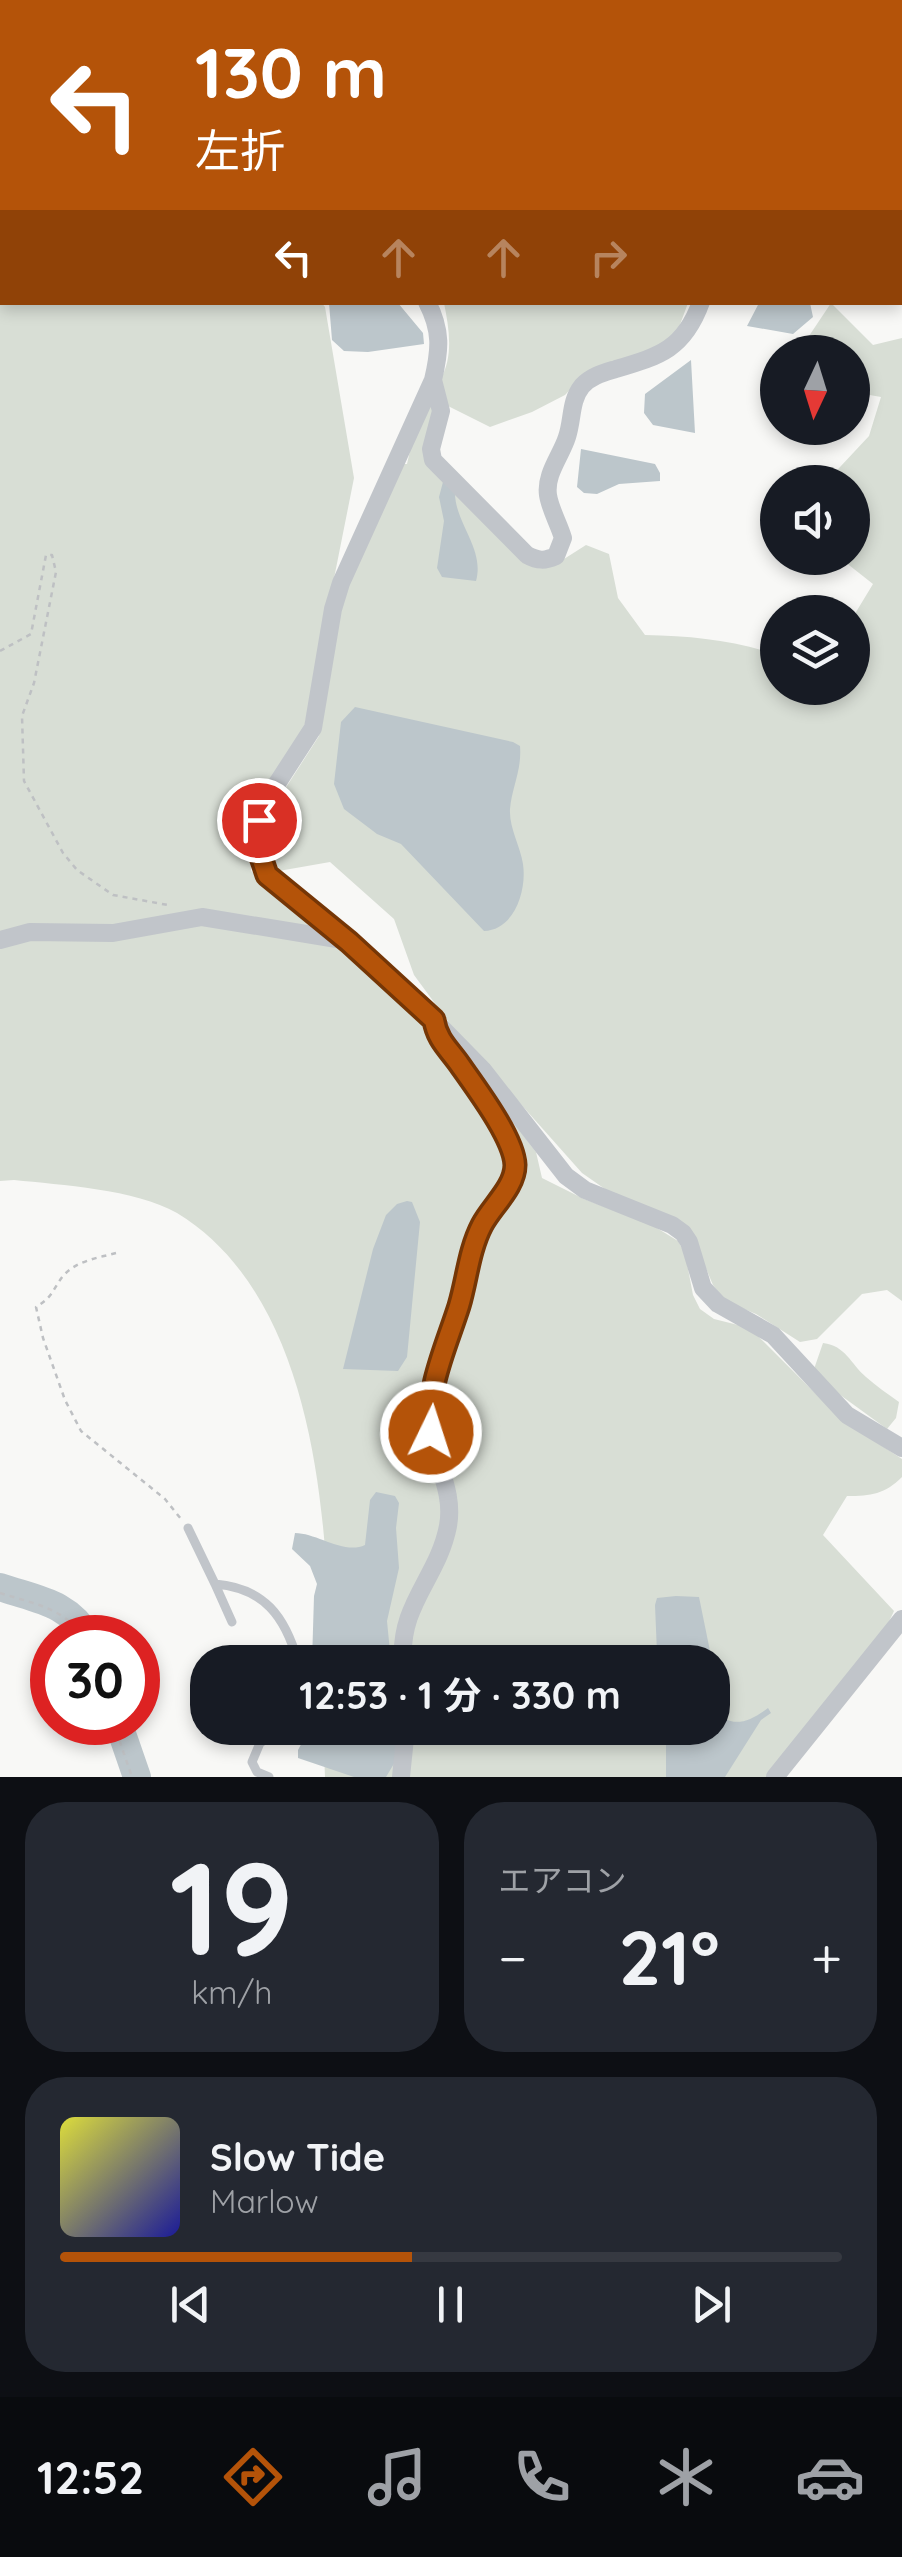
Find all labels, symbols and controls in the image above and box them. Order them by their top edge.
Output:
text: 130 m [195,28,387,116]
icon: left [30,40,160,170]
text: 左折 [195,122,285,178]
icon: left [266,230,321,285]
icon: ahead [371,230,426,285]
icon: ahead [476,230,531,285]
icon: right [581,230,636,285]
north arrow [760,335,870,445]
map controls [760,335,870,705]
button: sound [760,465,870,575]
button: layers [760,595,870,705]
pin [217,778,302,863]
icon: arrive [232,793,287,848]
position arrow [379,1380,483,1484]
speed limit sign: 30 [30,1615,160,1745]
text: 12:53 · 1 分 · 330 m [299,1671,621,1719]
text: 19 [170,1825,294,1988]
text: エアコン [499,1860,627,1900]
text: 21° [618,1910,720,2004]
text: − [499,1923,527,1992]
text: + [811,1923,842,1992]
text: km/h [191,1972,272,2012]
text: Slow Tide [210,2133,385,2181]
text: Marlow [210,2181,319,2221]
icon: previous [163,2277,218,2332]
icon: pause [423,2277,478,2332]
icon: next [684,2277,739,2332]
icon: directions [218,2442,288,2512]
icon: music [362,2442,432,2512]
icon: phone [507,2442,577,2512]
icon: climate [651,2442,721,2512]
icon: car [795,2442,865,2512]
text: 12:52 [37,2449,144,2505]

